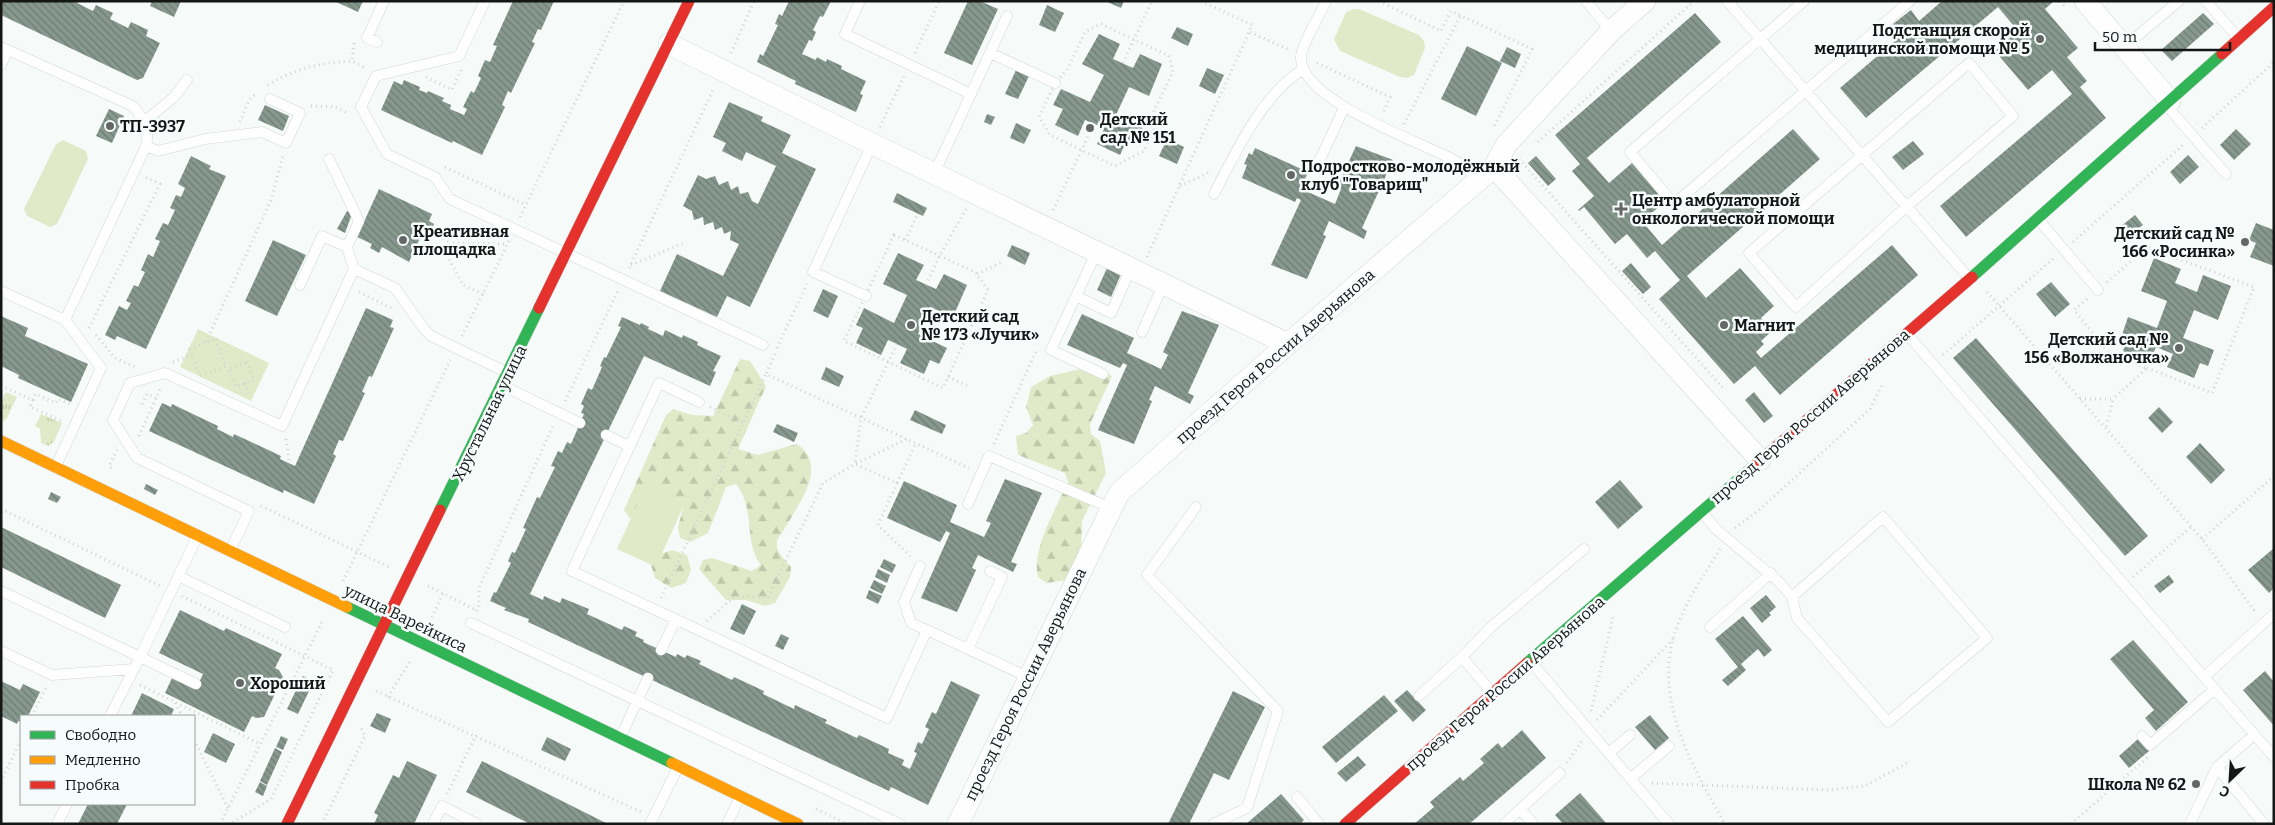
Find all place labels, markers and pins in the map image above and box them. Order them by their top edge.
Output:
place label: Подстанция скорой медицинской помощи № 5 [1814,21,2030,58]
marker: Подстанция скорой медицинской помощи № 5 [2034,33,2046,45]
place label: Детский сад № 151 [1100,110,1176,147]
place label: ТП-3937 [120,117,185,136]
marker: ТП-3937 [104,120,116,132]
marker: Детский сад № 151 [1084,122,1096,134]
place label: Подростково-молодёжный клуб "Товарищ" [1301,157,1520,194]
marker: Подростково-молодёжный клуб "Товарищ" [1285,169,1297,181]
place label: Центр амбулаторной онкологической помощи [1632,191,1835,228]
marker: Центр амбулаторной онкологической помощи [1614,202,1628,216]
place label: Креативная площадка [413,222,509,259]
place label: Детский сад № 166 «Росинка» [2114,224,2235,261]
marker: Креативная площадка [397,234,409,246]
marker: Детский сад № 166 «Росинка» [2239,236,2251,248]
place label: Детский сад № 173 «Лучик» [921,307,1039,344]
place label: Магнит [1734,316,1795,335]
marker: Детский сад № 173 «Лучик» [905,319,917,331]
marker: Магнит [1718,319,1730,331]
place label: Детский сад № 156 «Волжаночка» [2024,330,2169,367]
marker: Детский сад № 156 «Волжаночка» [2173,342,2185,354]
place label: Хороший [250,674,326,693]
marker: Хороший [234,677,246,689]
place label: Школа № 62 [2088,775,2186,794]
marker: Школа № 62 [2190,778,2202,790]

